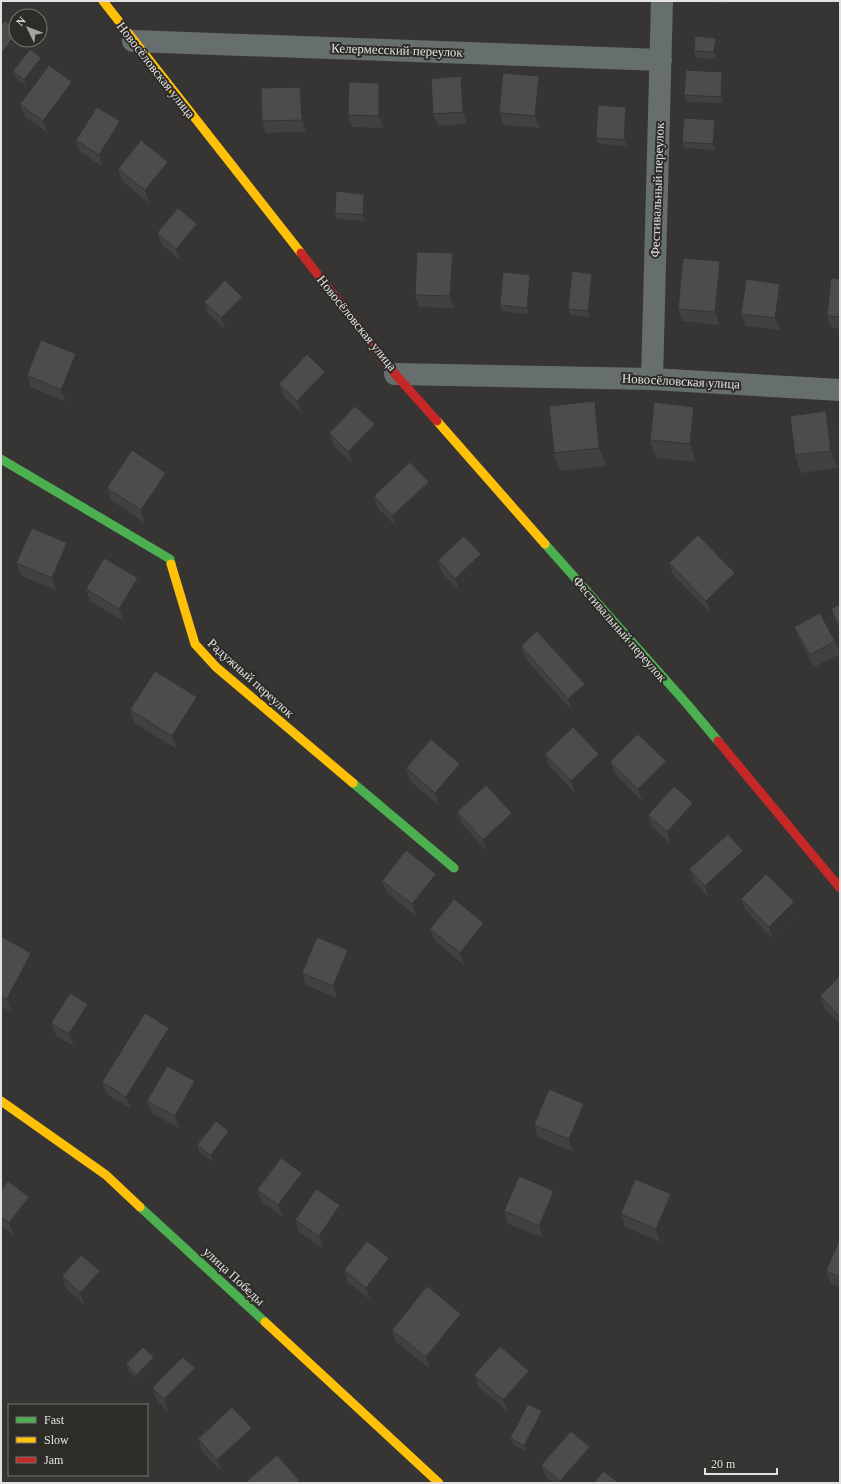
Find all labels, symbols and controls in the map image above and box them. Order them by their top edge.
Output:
north arrow [8,8,48,48]
text: N [14,14,28,28]
street label: Новосёловская улица [114,19,198,121]
street label: Келермесский переулок [331,40,464,60]
street label: Фестивальный переулок [647,122,667,258]
street label: Новосёловская улица [314,272,400,374]
street label: Новосёловская улица [622,370,741,392]
street label: Фестивальный переулок [570,573,670,685]
street label: Радужный переулок [205,635,298,721]
street label: улица Победы [200,1244,268,1308]
legend [8,1404,148,1476]
text: Fast [44,1413,65,1427]
text: Slow [44,1433,69,1447]
scale bar [705,1450,777,1476]
text: Jam [44,1453,64,1467]
text: 20 m [711,1457,736,1471]

